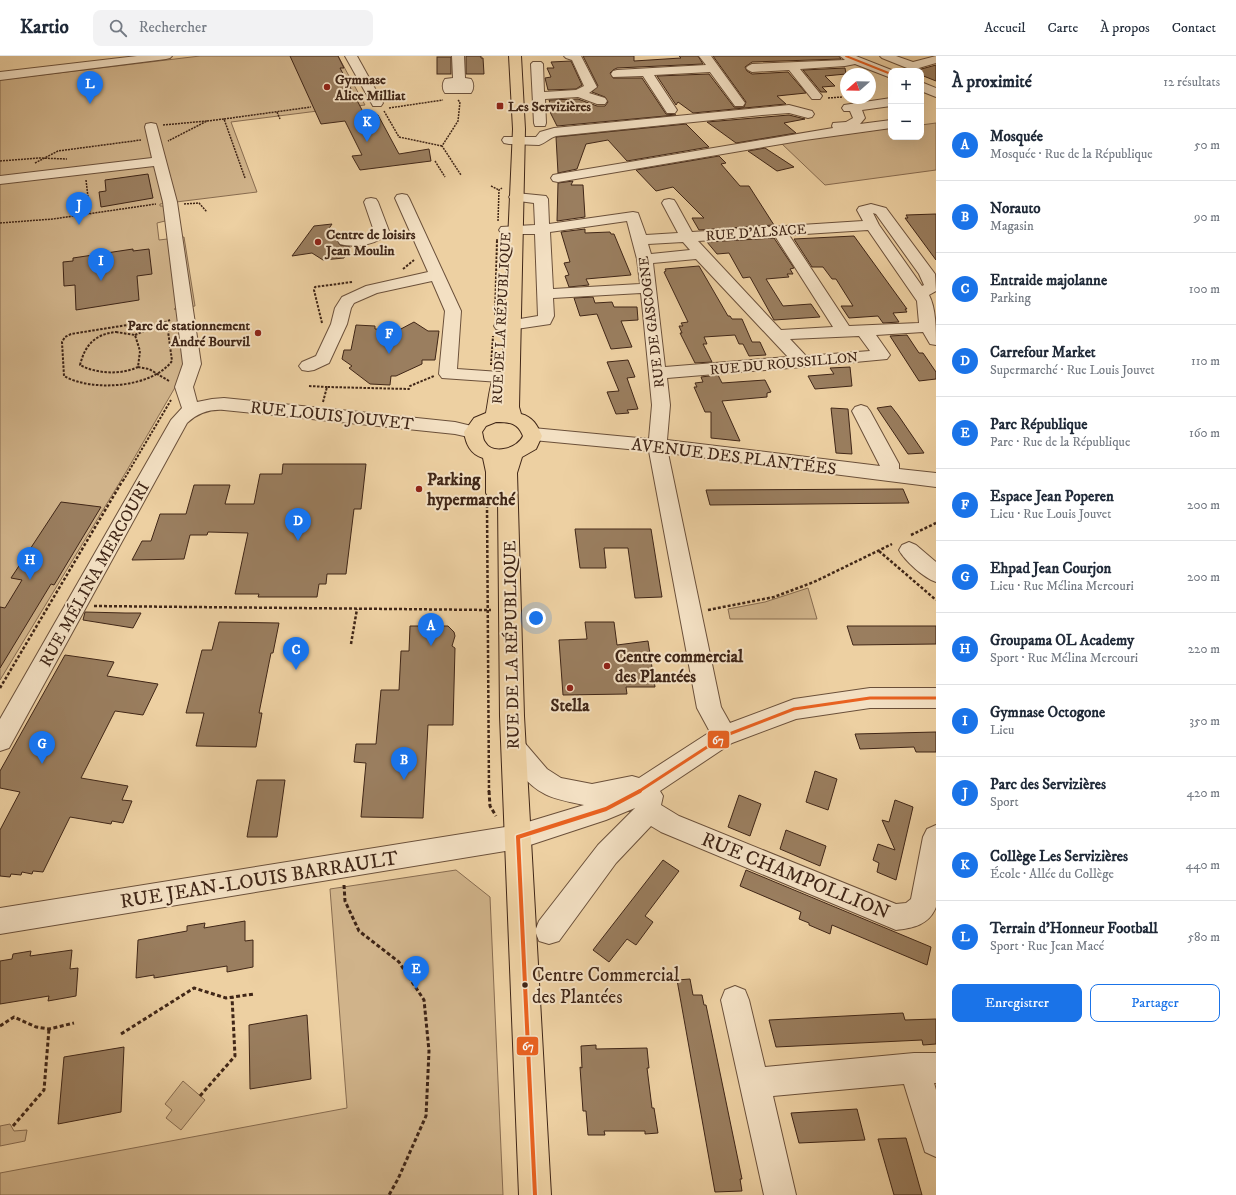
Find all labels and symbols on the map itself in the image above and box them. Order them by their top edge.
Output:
north arrow [840,68,876,104]
pin: L [77,71,103,104]
place label: Gymnase Alice Milliat [334,71,406,105]
marker: Gymnase Alice Milliat [322,82,332,92]
place label: Les Servizières [508,98,591,116]
marker: Les Servizières [495,101,505,111]
pin: K [354,109,380,142]
pin: J [66,192,92,225]
street label: RUE D'ALSACE [705,220,807,245]
place label: Centre de loisirs Jean Moulin [324,226,416,260]
street label: RUE DE LA RÉPUBLIQUE [489,232,515,404]
marker: Centre de loisirs Jean Moulin [313,237,323,247]
pin: I [88,248,114,281]
street label: RUE DE GASCOGNE [635,255,669,389]
place label: Parc de stationnement André Bourvil [128,317,251,351]
pin: F [376,321,402,354]
marker: Parc de stationnement André Bourvil [253,328,263,338]
street label: RUE DU ROUSSILLON [709,349,859,379]
street label: RUE LOUIS JOUVET [249,396,415,436]
street label: AVENUE DES PLANTÉES [630,434,838,480]
place label: Parking hypermarché [426,469,516,511]
street label: RUE MÉLINA MERCOURI [35,478,155,671]
marker: Parking hypermarché [414,484,424,494]
pin: D [285,508,311,541]
street label: RUE DE LA RÉPUBLIQUE [499,540,525,750]
pin: H [17,547,43,580]
your location [526,608,546,628]
pin: A [418,613,444,646]
pin: C [283,637,309,670]
place label: Centre commercial des Plantées [615,646,744,688]
marker: Centre commercial des Plantées [602,661,612,671]
marker: Stella [565,683,575,693]
place label: Stella [551,695,590,717]
line badge: 67 [707,730,730,749]
pin: G [29,731,55,764]
text: 67 [712,734,724,748]
pin: B [391,747,417,780]
street label: RUE CHAMPOLLION [698,827,893,926]
street label: RUE JEAN-LOUIS BARRAULT [118,846,400,915]
pin: E [403,956,429,989]
place label: Centre Commercial des Plantées [532,964,680,1009]
marker: Centre Commercial des Plantées [520,980,530,990]
line badge: 67 [516,1036,539,1056]
text: 67 [522,1040,534,1054]

